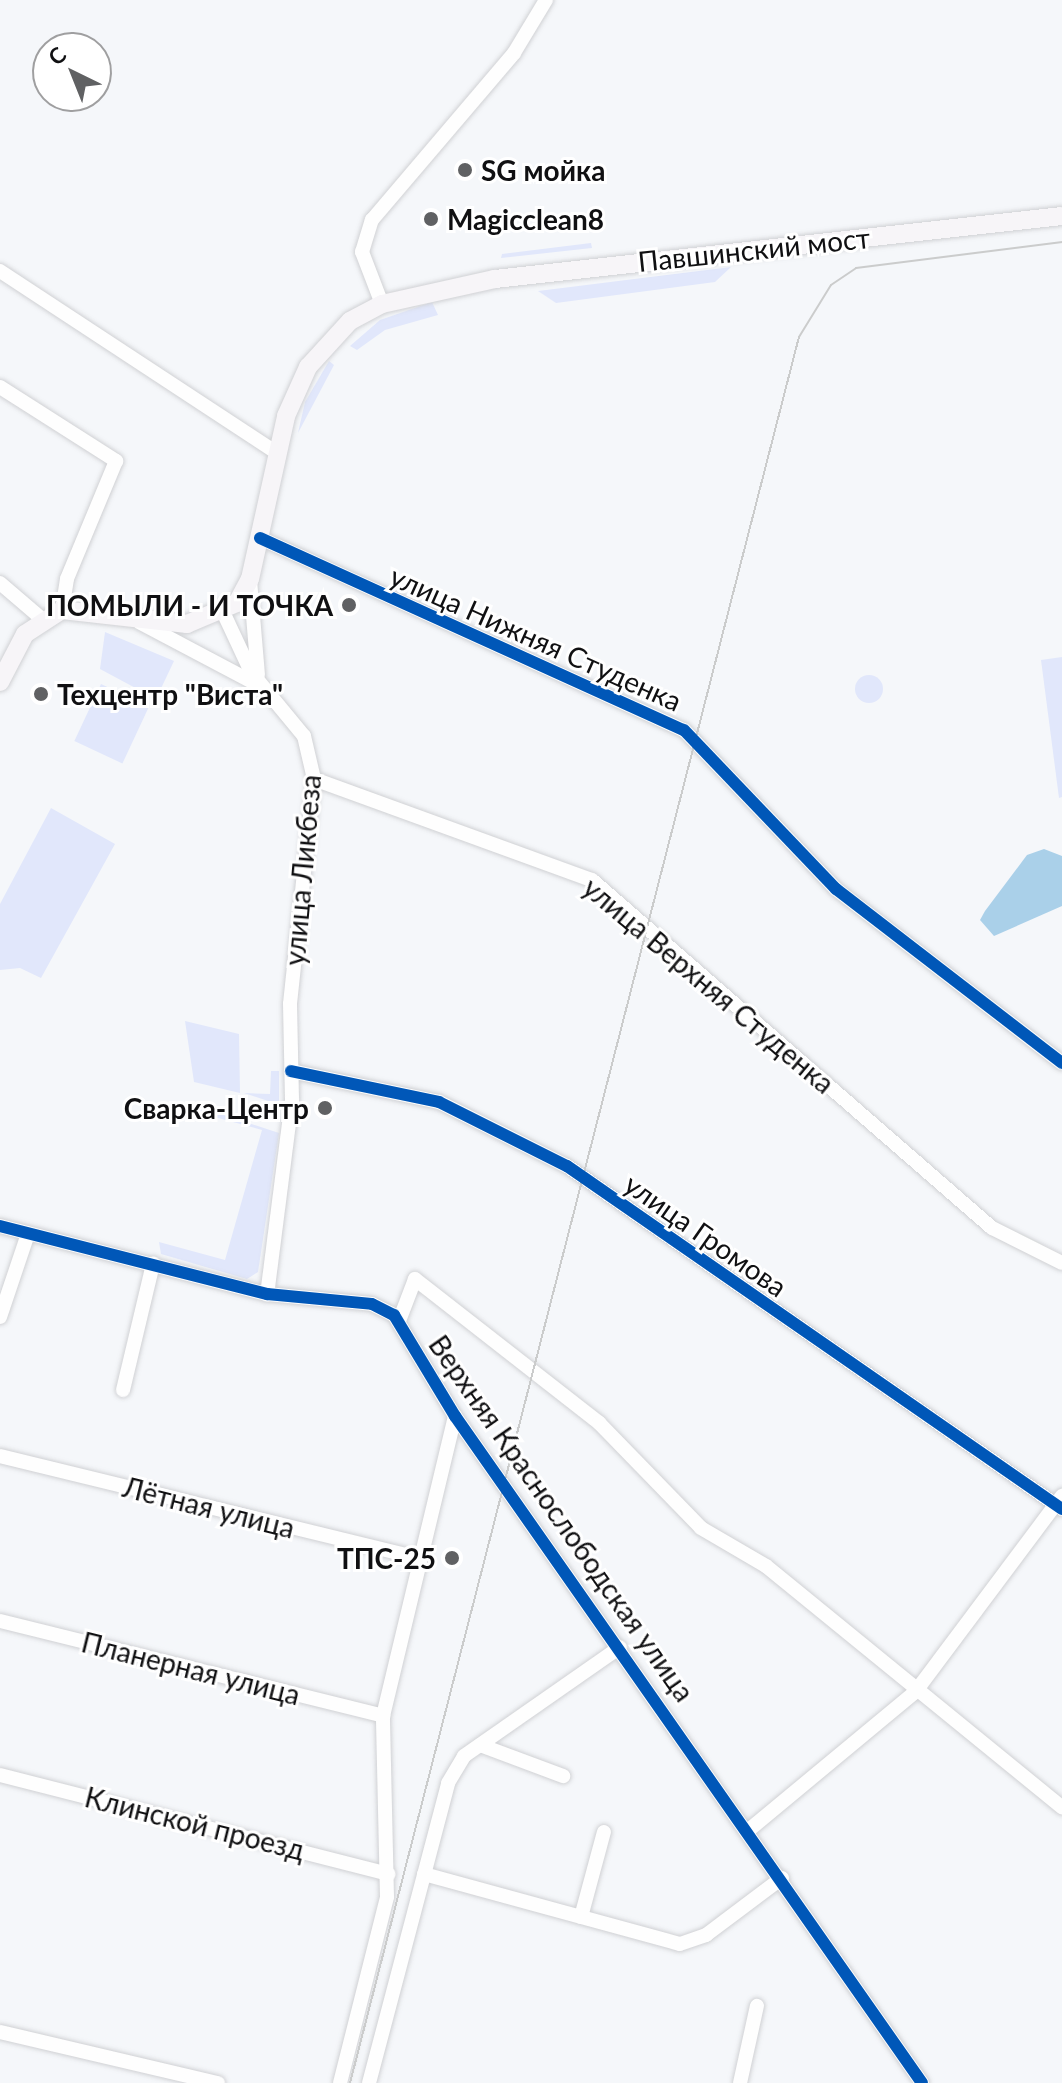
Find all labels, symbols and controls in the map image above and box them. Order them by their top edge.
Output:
north arrow [32,32,112,112]
text: С [42,41,71,70]
place label: SG мойка [481,153,605,187]
marker: SG мойка [456,161,474,179]
place label: Magicclean8 [447,202,604,236]
marker: Magicclean8 [422,210,440,228]
street label: Павшинский мост [636,220,872,278]
street label: улица Нижняя Cтуденкa [385,558,687,718]
place label: ПОМЫЛИ - И ТОЧКА [46,588,333,622]
marker: ПОМЫЛИ - И ТОЧКА [340,596,358,614]
place label: Техцентр "Виста" [57,677,283,711]
marker: Техцентр "Виста" [32,685,50,703]
street label: улица Ликбеза [277,773,327,967]
street label: улица Верхняя Студенка [577,870,841,1100]
place label: Сварка-Центр [124,1091,309,1125]
marker: Сварка-Центр [316,1099,334,1117]
street label: улица Громова [618,1167,794,1303]
street label: Верхняя Краснослободская улица [422,1329,702,1707]
street label: Лётная улица [120,1469,298,1545]
place label: ТПС-25 [337,1541,436,1575]
marker: ТПС-25 [443,1549,461,1567]
street label: Планерная улица [78,1625,304,1711]
street label: Клинской проезд [82,1779,308,1867]

